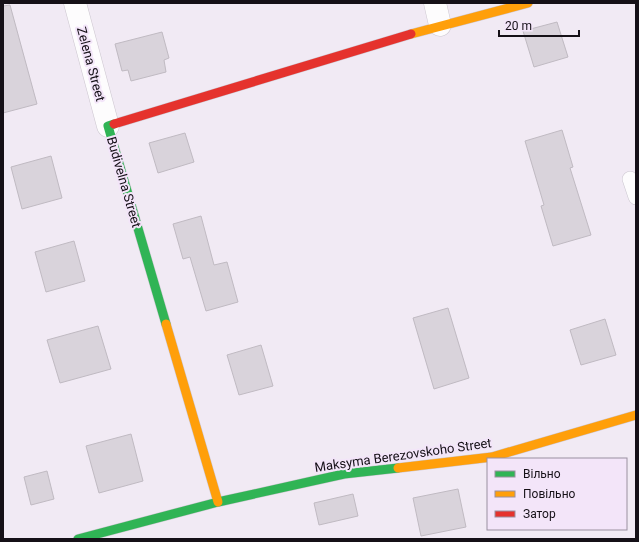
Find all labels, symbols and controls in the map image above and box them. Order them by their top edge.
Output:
scale bar [499,12,579,38]
text: 20 m [505,19,532,33]
street label: Zelena Street [74,25,108,103]
street label: Budivelna Street [104,135,144,229]
street label: Maksyma Berezovskoho Street [314,435,492,475]
legend [487,458,627,530]
text: Вільно [523,467,561,481]
text: Повільно [523,487,576,501]
text: Затор [523,507,556,521]

